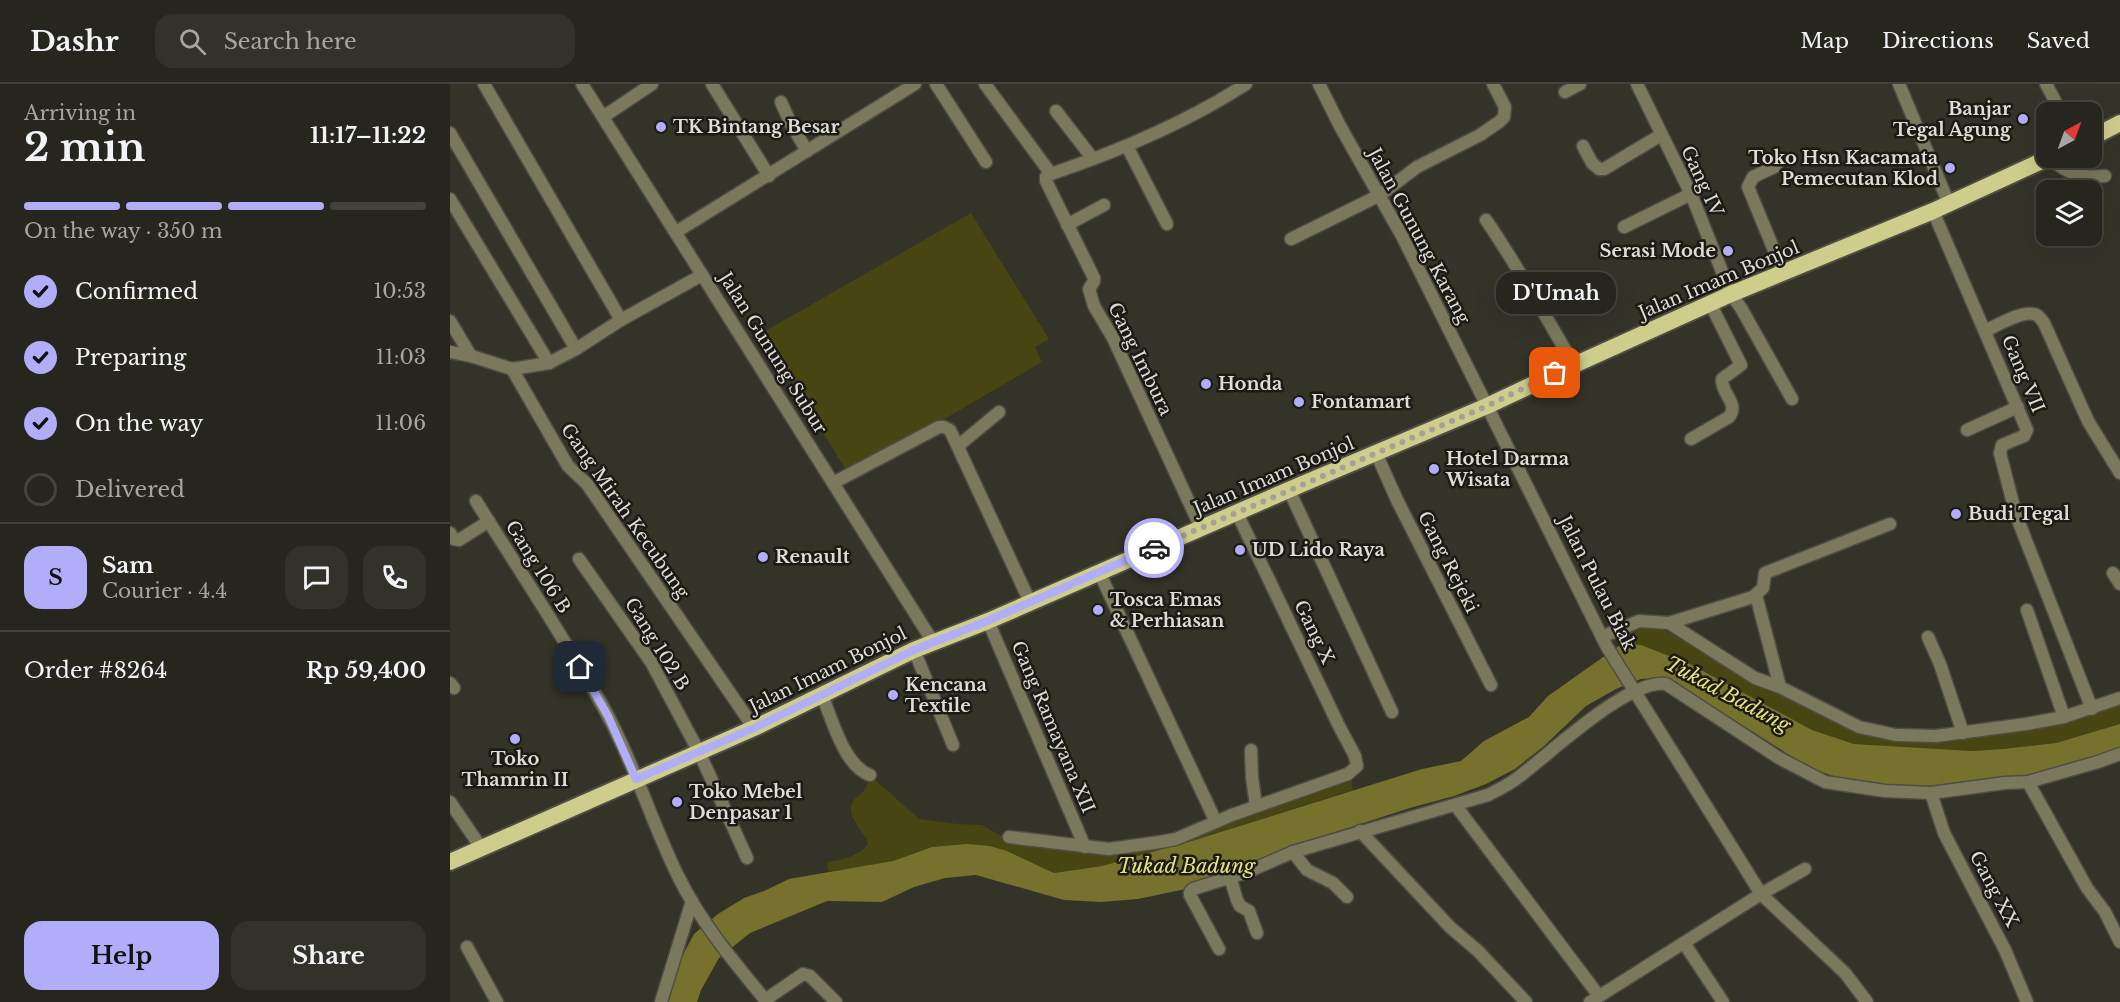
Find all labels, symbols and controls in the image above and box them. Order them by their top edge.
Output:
search box [155,14,575,68]
text: Dashr [30,24,119,59]
icon: search [176,25,209,58]
text: Search here [224,28,357,55]
text: Map [1800,28,1849,54]
text: Directions [1882,28,1994,54]
text: Saved [2027,28,2090,54]
place label: Banjar Tegal Agung [1893,98,2012,141]
text: Arriving in [24,101,136,125]
north arrow [2036,102,2102,168]
map controls [2036,102,2102,246]
marker: Banjar Tegal Agung [2016,112,2030,126]
place label: TK Bintang Besar [673,116,839,138]
marker: TK Bintang Besar [654,120,668,134]
text: 11:17–11:22 [310,122,426,149]
text: 2 min [24,123,145,172]
street label: Gang IV [1676,142,1728,221]
street label: Jalan Gunung Karang [1362,143,1475,328]
place label: Toko Hsn Kacamata Pemecutan Klod [1748,147,1939,190]
marker: Toko Hsn Kacamata Pemecutan Klod [1943,161,1957,175]
button: layers [2036,180,2102,246]
text: On the way · 350 m [24,219,222,243]
street label: Jalan Imam Bonjol [1634,236,1803,325]
place label: Serasi Mode [1599,240,1716,262]
marker: Serasi Mode [1721,244,1735,258]
street label: Jalan Gunung Subur [713,266,832,438]
callout: D'Umah [1495,271,1615,313]
icon: check [24,275,57,308]
text: Confirmed [75,278,198,305]
text: 10:53 [373,279,426,303]
text: D'Umah [1512,281,1600,305]
street label: Gang Imbura [1103,299,1177,419]
street label: Gang VII [1997,332,2049,416]
icon: check [24,341,57,374]
text: Preparing [75,344,186,371]
text: 11:03 [376,345,426,369]
pin [1529,347,1580,398]
icon: bag [1538,356,1571,389]
place label: Honda [1218,373,1283,395]
marker: Honda [1199,377,1213,391]
place label: Fontamart [1311,391,1411,413]
marker: Fontamart [1292,395,1306,409]
icon: check [24,407,57,440]
text: On the way [75,410,203,437]
text: 11:06 [375,411,426,435]
street label: Gang Mirah Kecubung [556,419,694,603]
street label: Jalan Imam Bonjol [1189,432,1358,521]
place label: Hotel Darma Wisata [1445,448,1570,491]
marker: Hotel Darma Wisata [1427,462,1441,476]
text: Delivered [75,476,185,503]
place label: Budi Tegal [1968,503,2071,525]
street label: Gang Rejeki [1413,507,1483,617]
marker: Budi Tegal [1949,507,1963,521]
street label: Jalan Pulau Biak [1553,510,1640,654]
street label: Gang 106 B [501,517,575,617]
courier [1124,518,1184,578]
icon: car [1138,532,1171,565]
place label: UD Lido Raya [1252,539,1385,561]
marker: UD Lido Raya [1233,543,1247,557]
button: chat [285,546,348,609]
button: phone [363,546,426,609]
place label: Renault [775,546,850,568]
marker: Renault [756,550,770,564]
text: Sam [102,552,154,579]
text: S [48,564,63,591]
text: Courier · 4.4 [102,579,227,603]
place label: Tosca Emas & Perhiasan [1110,589,1224,632]
street label: Gang 102 B [620,594,694,694]
street label: Gang X [1289,597,1339,668]
marker: Tosca Emas & Perhiasan [1091,603,1105,617]
street label: Jalan Imam Bonjol [744,622,910,719]
street label: Gang Ramayana XII [1007,638,1099,816]
pin [554,641,605,692]
icon: home [563,650,596,683]
water label: Tukad Badung [1661,651,1795,737]
text: Order #8264 [24,657,167,684]
text: Rp 59,400 [306,657,426,684]
place label: Kencana Textile [905,674,988,717]
marker: Kencana Textile [886,688,900,702]
marker: Toko Thamrin II [508,732,522,746]
place label: Toko Thamrin II [462,748,569,791]
place label: Toko Mebel Denpasar 1 [689,781,803,824]
marker: Toko Mebel Denpasar 1 [670,795,684,809]
street label: Gang XX [1965,847,2023,931]
water label: Tukad Badung [1117,854,1256,878]
button: Help [24,921,219,990]
button: Share [231,921,426,990]

